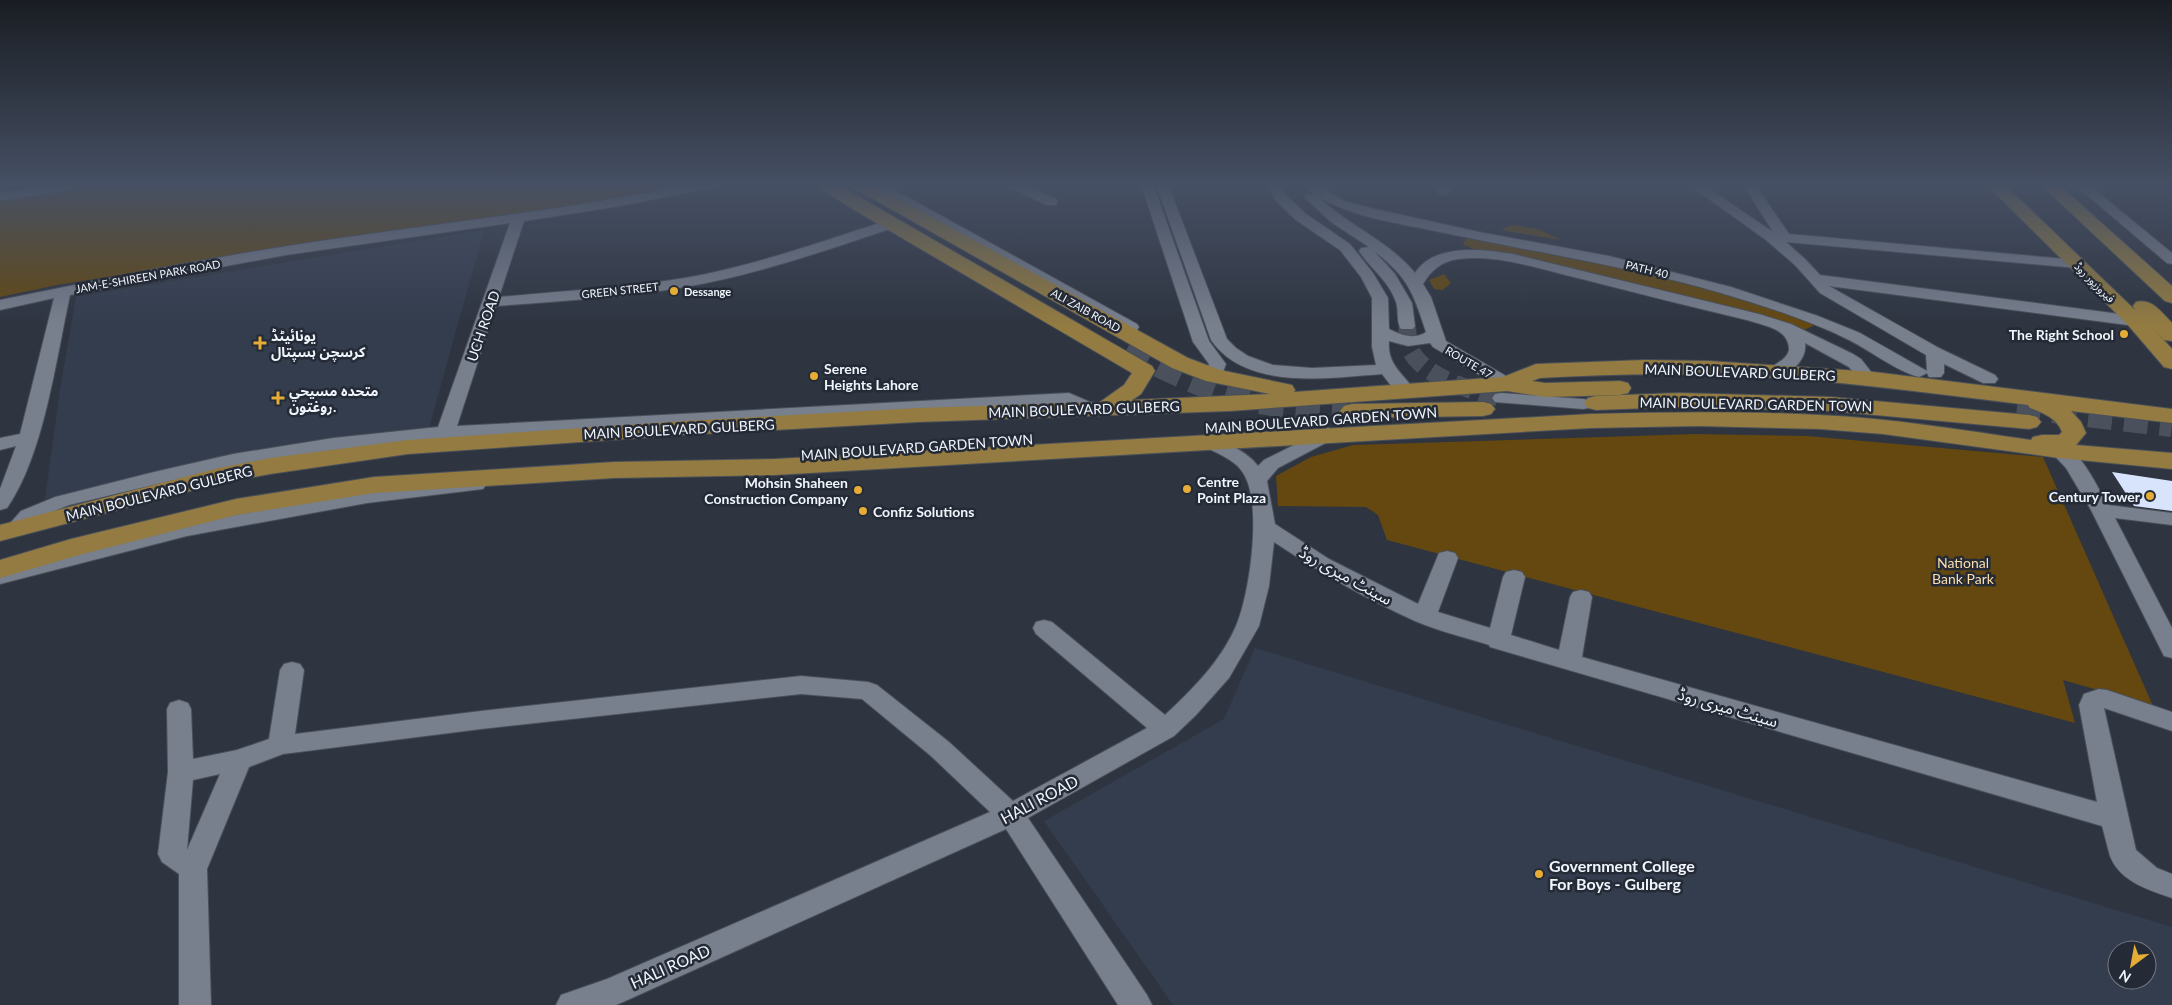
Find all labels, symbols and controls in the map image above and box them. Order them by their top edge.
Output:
street label: JAM-E-SHIREEN PARK ROAD [75,257,221,295]
street label: PATH 40 [1624,257,1670,281]
street label: فیروزپور روڈ [2071,259,2118,306]
street label: GREEN STREET [581,279,660,301]
marker: Dessange [668,285,680,297]
place label: Dessange [684,285,731,298]
street label: ALI ZAIB ROAD [1049,286,1123,334]
street label: UCH ROAD [463,288,503,364]
place label: The Right School [2009,326,2114,343]
place label: یونائیٹڈ کرسچن ہسپتال [271,327,366,361]
marker: The Right School [2118,328,2130,340]
marker: یونائیٹڈ کرسچن ہسپتال [253,336,267,350]
street label: ROUTE 47 [1443,343,1495,381]
place label: Serene Heights Lahore [824,360,919,393]
street label: MAIN BOULEVARD GULBERG [1644,360,1836,384]
marker: Serene Heights Lahore [808,370,820,382]
place label: متحده مسیحي روغتون. [289,382,379,416]
marker: متحده مسیحي روغتون. [271,391,285,405]
street label: MAIN BOULEVARD GARDEN TOWN [1639,393,1873,415]
street label: MAIN BOULEVARD GULBERG [988,397,1180,421]
street label: MAIN BOULEVARD GARDEN TOWN [1204,403,1438,437]
street label: MAIN BOULEVARD GULBERG [583,416,775,442]
street label: MAIN BOULEVARD GARDEN TOWN [800,430,1034,464]
street label: MAIN BOULEVARD GULBERG [64,462,254,524]
place label: Centre Point Plaza [1197,473,1266,506]
place label: Mohsin Shaheen Construction Company [704,474,849,507]
marker: Centre Point Plaza [1181,483,1193,495]
marker: Mohsin Shaheen Construction Company [852,484,864,496]
place label: Century Tower [2049,488,2141,505]
marker: Century Tower [2144,490,2156,502]
place label: Confiz Solutions [873,503,974,520]
marker: Confiz Solutions [857,505,869,517]
street label: سینٹ میری روڈ [1296,542,1396,609]
park label: National Bank Park [1932,554,1995,587]
street label: سینٹ میری روڈ [1676,684,1780,731]
street label: HALI ROAD [997,771,1081,827]
place label: Government College For Boys - Gulberg [1549,856,1695,893]
marker: Government College For Boys - Gulberg [1533,868,1545,880]
street label: HALI ROAD [627,940,713,992]
north arrow [2107,940,2157,990]
text: N [2116,966,2134,987]

